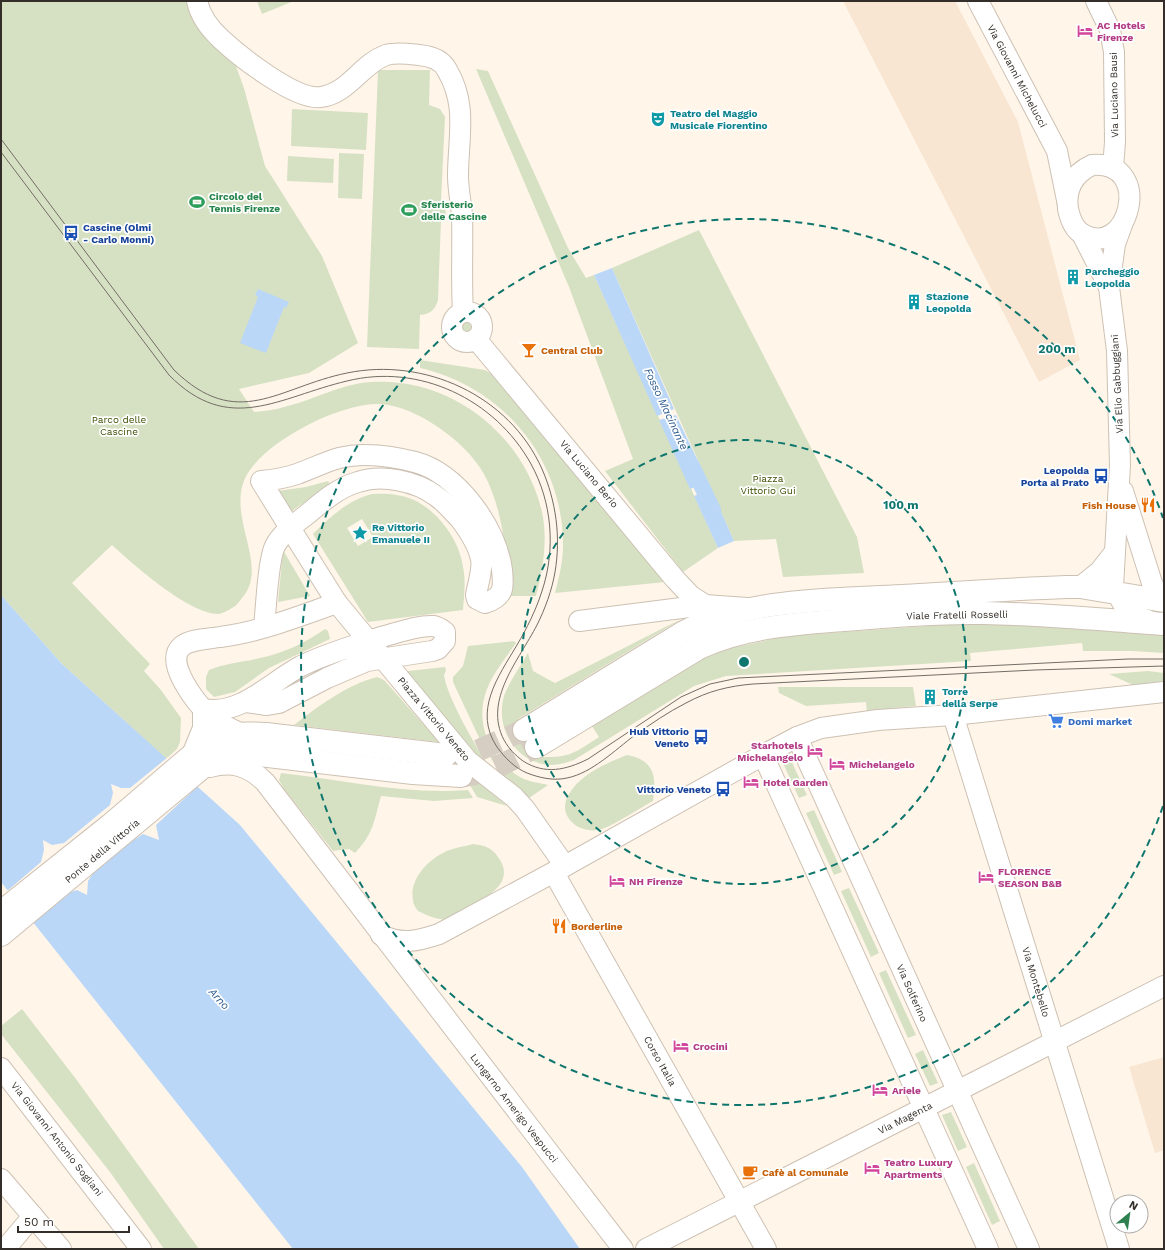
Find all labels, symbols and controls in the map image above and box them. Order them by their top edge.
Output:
place label: AC Hotels Firenze [1097,20,1146,43]
hotel icon: AC Hotels Firenze [1076,22,1094,40]
street label: Via Giovanni Michelucci [985,23,1049,129]
street label: Via Luciano Bausi [1108,52,1120,138]
place label: Teatro del Maggio Musicale Fiorentino [670,108,768,131]
theatre icon: Teatro del Maggio Musicale Fiorentino [649,110,667,128]
place label: Circolo del Tennis Firenze [209,191,280,214]
sports icon: Circolo del Tennis Firenze [188,193,206,211]
place label: Sferisterio delle Cascine [421,199,487,222]
sports icon: Sferisterio delle Cascine [400,201,418,219]
place label: Cascine (Olmi - Carlo Monni) [83,222,155,245]
bus stop icon: Cascine (Olmi - Carlo Monni) [62,224,80,242]
place label: Parcheggio Leopolda [1085,266,1140,289]
building icon: Parcheggio Leopolda [1064,268,1082,286]
place label: Stazione Leopolda [926,291,972,314]
building icon: Stazione Leopolda [905,293,923,311]
street label: Via Elio Gabbuggiani [1109,334,1125,434]
bar icon: Central Club [520,341,538,359]
text: 200 m [1038,342,1076,356]
place label: Central Club [541,345,603,356]
water label: Fosso Macinante [641,366,691,452]
park label: Parco delle Cascine [92,414,147,437]
street label: Via Luciano Berio [558,438,620,510]
place label: Leopolda Porta al Prato [1021,465,1089,488]
bus stop icon: Leopolda Porta al Prato [1092,467,1110,485]
park label: Piazza Vittorio Gui [740,473,796,496]
restaurant icon: Fish House [1139,496,1157,514]
text: 100 m [883,498,919,512]
place label: Fish House [1082,500,1136,511]
place label: Re Vittorio Emanuele II [372,522,430,545]
place icon: Re Vittorio Emanuele II [351,524,369,542]
street label: Viale Fratelli Rosselli [906,609,1008,621]
centre of rings [737,655,751,669]
street label: Piazza Vittorio Veneto [396,675,472,763]
place label: Torre della Serpe [942,686,998,709]
building icon: Torre della Serpe [921,688,939,706]
supermarket icon: Domi market [1047,712,1065,730]
place label: Domi market [1068,716,1133,727]
place label: Hub Vittorio Veneto [629,726,689,749]
bus stop icon: Hub Vittorio Veneto [692,728,710,746]
place label: Starhotels Michelangelo [737,740,804,763]
hotel icon: Starhotels Michelangelo [806,742,824,760]
hotel icon: Michelangelo [828,755,846,773]
place label: Michelangelo [849,759,915,770]
hotel icon: Hotel Garden [742,773,760,791]
place label: Hotel Garden [763,777,828,788]
bus stop icon: Vittorio Veneto [714,780,732,798]
place label: Vittorio Veneto [637,784,711,795]
street label: Ponte della Vittoria [63,817,142,885]
place label: FLORENCE SEASON B&B [998,866,1062,889]
hotel icon: FLORENCE SEASON B&B [977,868,995,886]
hotel icon: NH Firenze [608,872,626,890]
place label: NH Firenze [629,876,683,887]
restaurant icon: Borderline [550,917,568,935]
place label: Borderline [571,921,623,932]
street label: Via Montebello [1020,946,1052,1018]
street label: Via Solferino [894,962,930,1024]
water label: Arno [205,985,232,1012]
street label: Corso Italia [642,1034,678,1088]
hotel icon: Crocini [672,1037,690,1055]
place label: Crocini [693,1041,728,1052]
street label: Lungarno Amerigo Vespucci [468,1051,560,1165]
street label: Via Giovanni Antonio Sogliani [9,1080,105,1198]
hotel icon: Ariele [871,1081,889,1099]
place label: Ariele [892,1085,921,1096]
street label: Via Magenta [876,1100,934,1136]
place label: Teatro Luxury Apartments [884,1157,953,1180]
hotel icon: Teatro Luxury Apartments [863,1159,881,1177]
cafe icon: Cafè al Comunale [741,1163,759,1181]
place label: Cafè al Comunale [762,1167,849,1178]
north arrow [1109,1194,1149,1234]
text: N [1127,1198,1140,1213]
scale bar [18,1208,129,1234]
text: 50 m [24,1215,54,1229]

